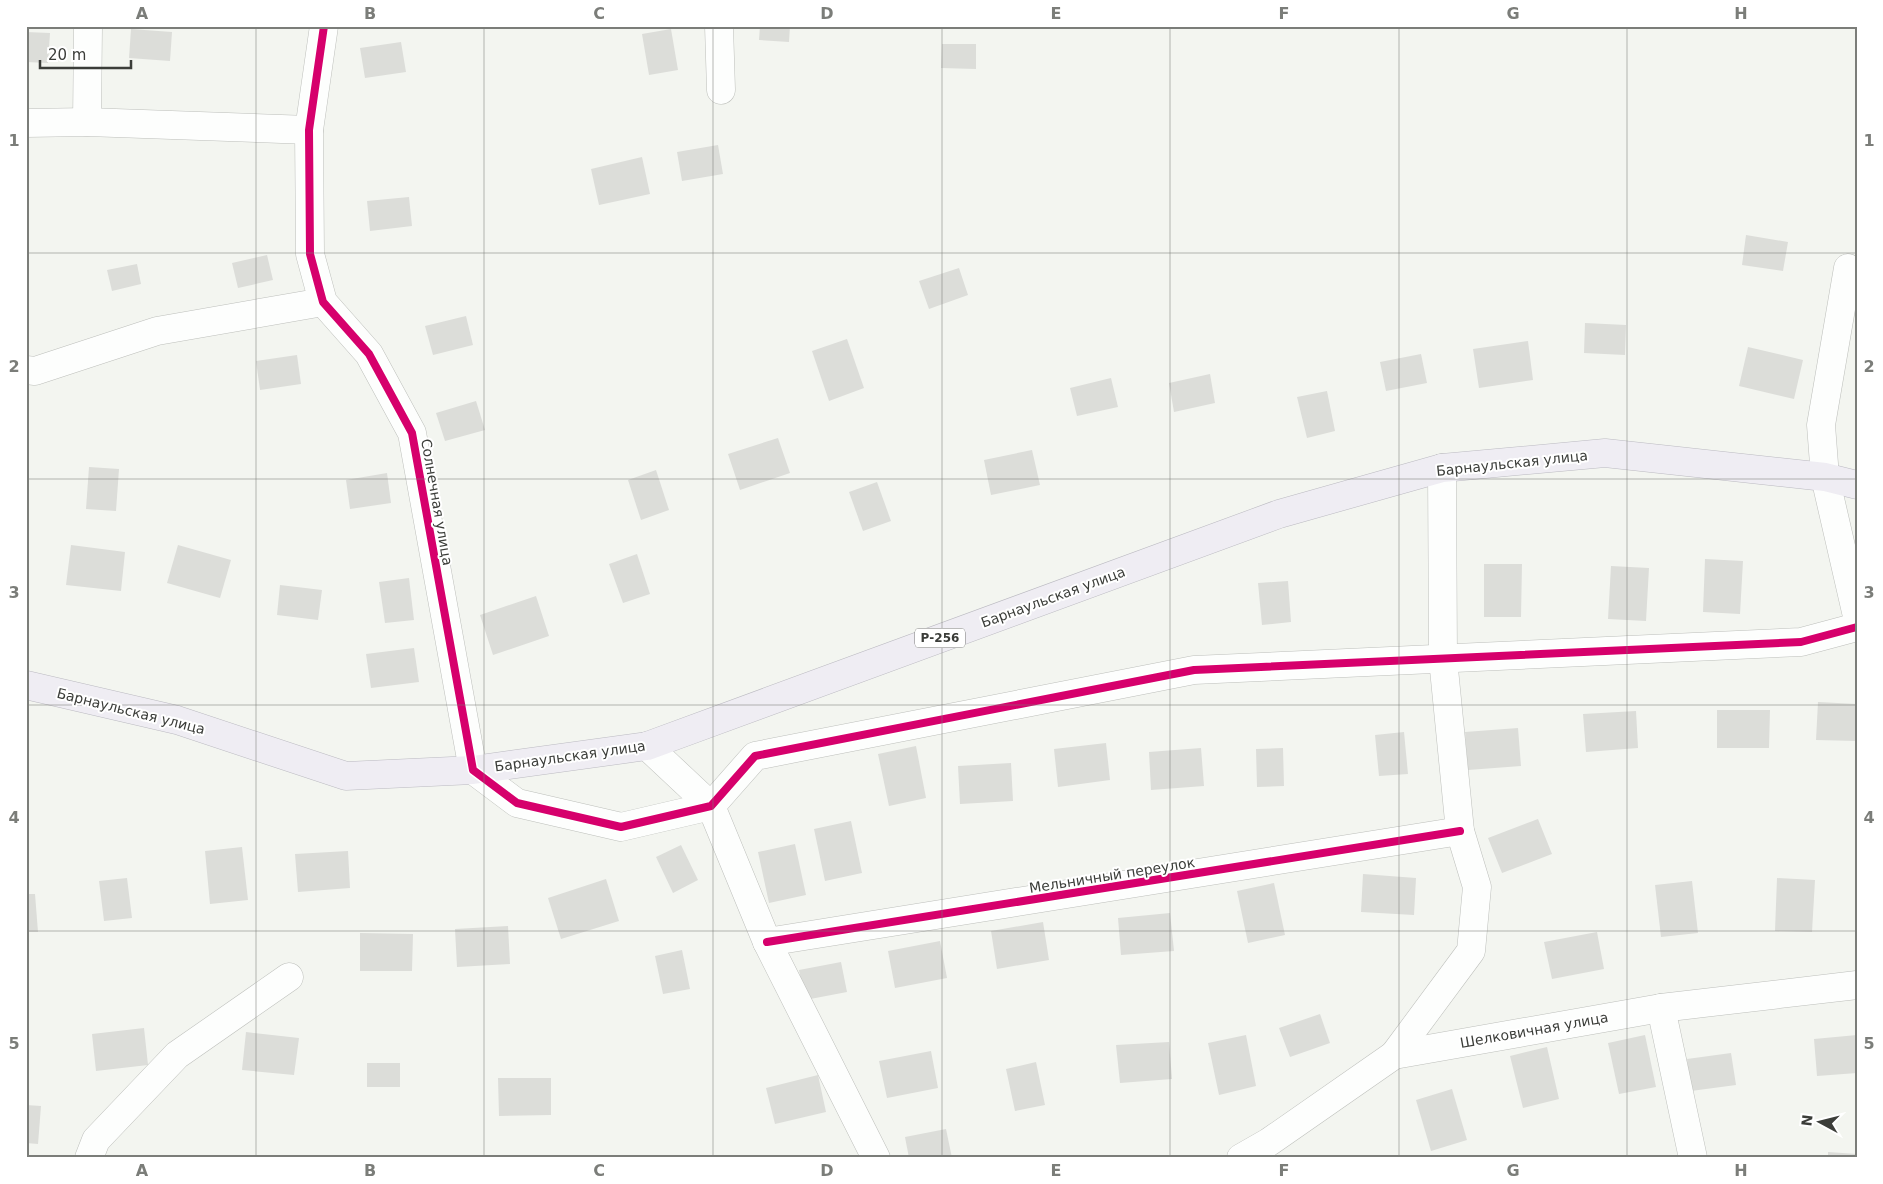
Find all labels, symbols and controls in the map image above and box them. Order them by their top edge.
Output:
text: A [136,4,149,23]
text: B [364,4,376,23]
text: C [593,4,605,23]
text: D [820,4,834,23]
text: E [1051,4,1061,23]
text: F [1279,4,1289,23]
text: G [1506,4,1520,23]
text: H [1734,4,1748,23]
scale bar [40,38,131,70]
text: 20 m [48,46,86,64]
text: 1 [8,131,20,150]
text: 1 [1863,131,1875,150]
text: 2 [8,357,20,376]
text: 2 [1863,357,1875,376]
street label: Солнечная улица [418,437,456,567]
street label: Барнаульская улица [1435,447,1589,479]
street label: Барнаульская улица [979,563,1127,631]
text: 3 [8,583,20,602]
text: 3 [1863,583,1875,602]
road number: Р-256 [915,628,965,648]
street label: Барнаульская улица [55,685,207,737]
street label: Барнаульская улица [493,737,647,775]
text: 4 [8,808,20,827]
text: 4 [1863,808,1875,827]
street label: Мельничный переулок [1028,854,1196,896]
street label: Шелковичная улица [1459,1009,1609,1051]
text: 5 [8,1034,20,1053]
text: 5 [1863,1034,1875,1053]
north arrow [1796,1096,1846,1146]
text: N [1798,1114,1816,1127]
text: A [136,1161,149,1180]
text: B [364,1161,376,1180]
text: C [593,1161,605,1180]
text: D [820,1161,834,1180]
text: E [1051,1161,1061,1180]
text: F [1279,1161,1289,1180]
text: G [1506,1161,1520,1180]
text: H [1734,1161,1748,1180]

